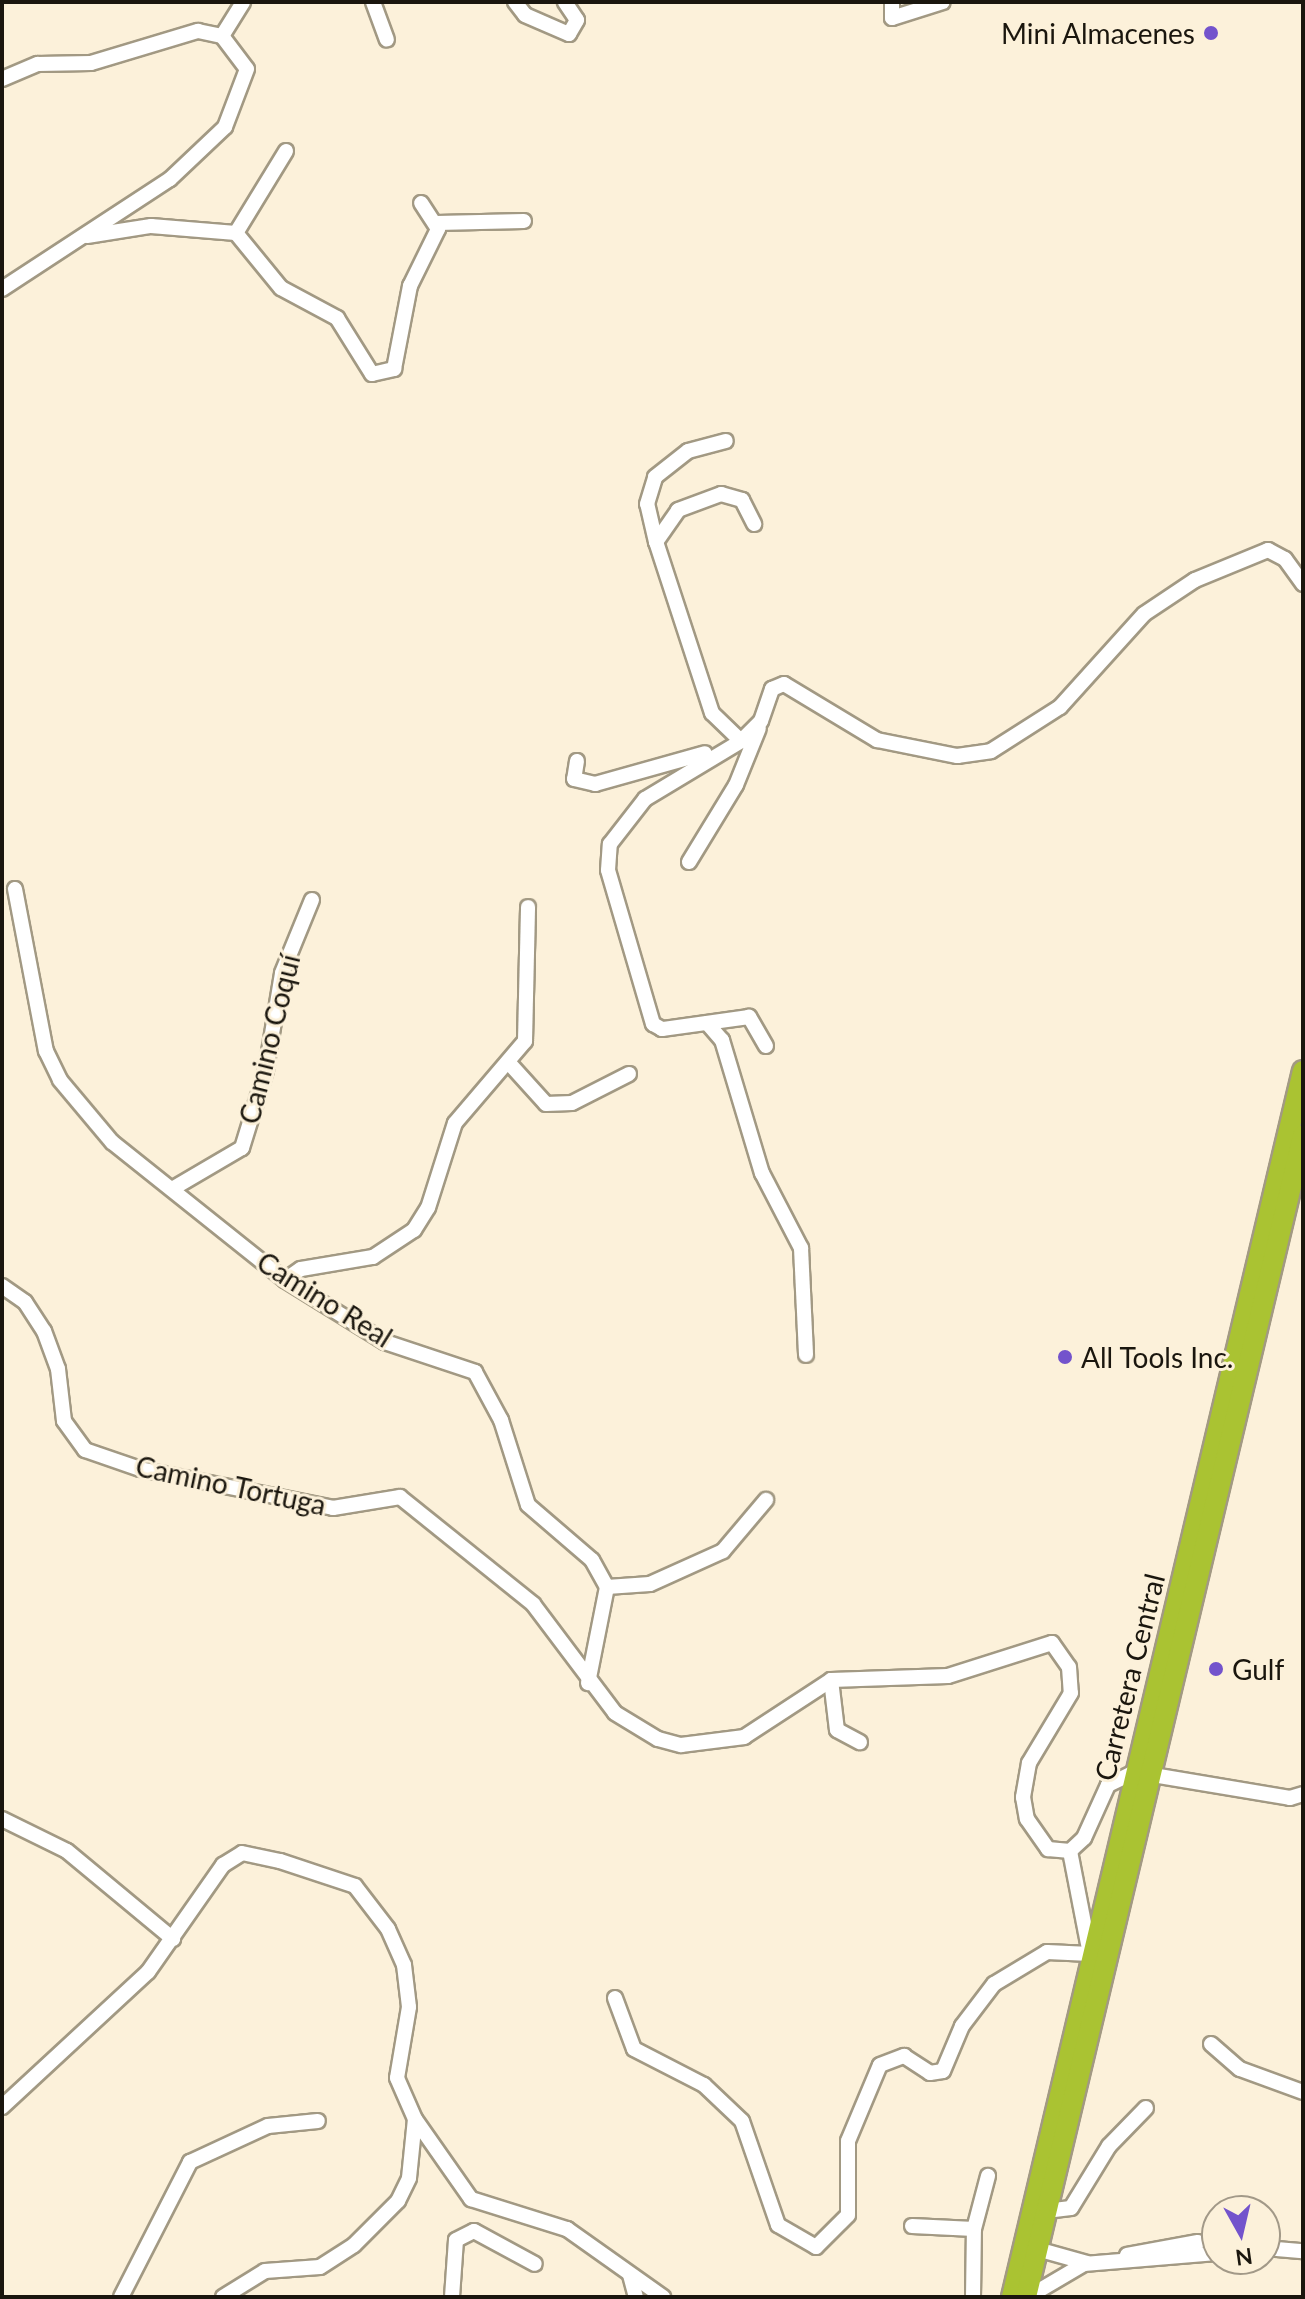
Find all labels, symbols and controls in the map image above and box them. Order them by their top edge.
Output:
place label: Mini Almacenes [1000,16,1195,50]
marker: Mini Almacenes [1202,24,1220,42]
street label: Camino Coquí [232,951,306,1127]
street label: Camino Real [251,1244,399,1354]
place label: All Tools Inc. [1081,1340,1234,1374]
marker: All Tools Inc. [1056,1348,1074,1366]
street label: Camino Tortuga [132,1448,330,1522]
street label: Carretera Central [1087,1570,1171,1784]
place label: Gulf [1232,1652,1284,1686]
marker: Gulf [1207,1660,1225,1678]
north arrow [1201,2195,1281,2275]
text: N [1234,2243,1254,2272]

